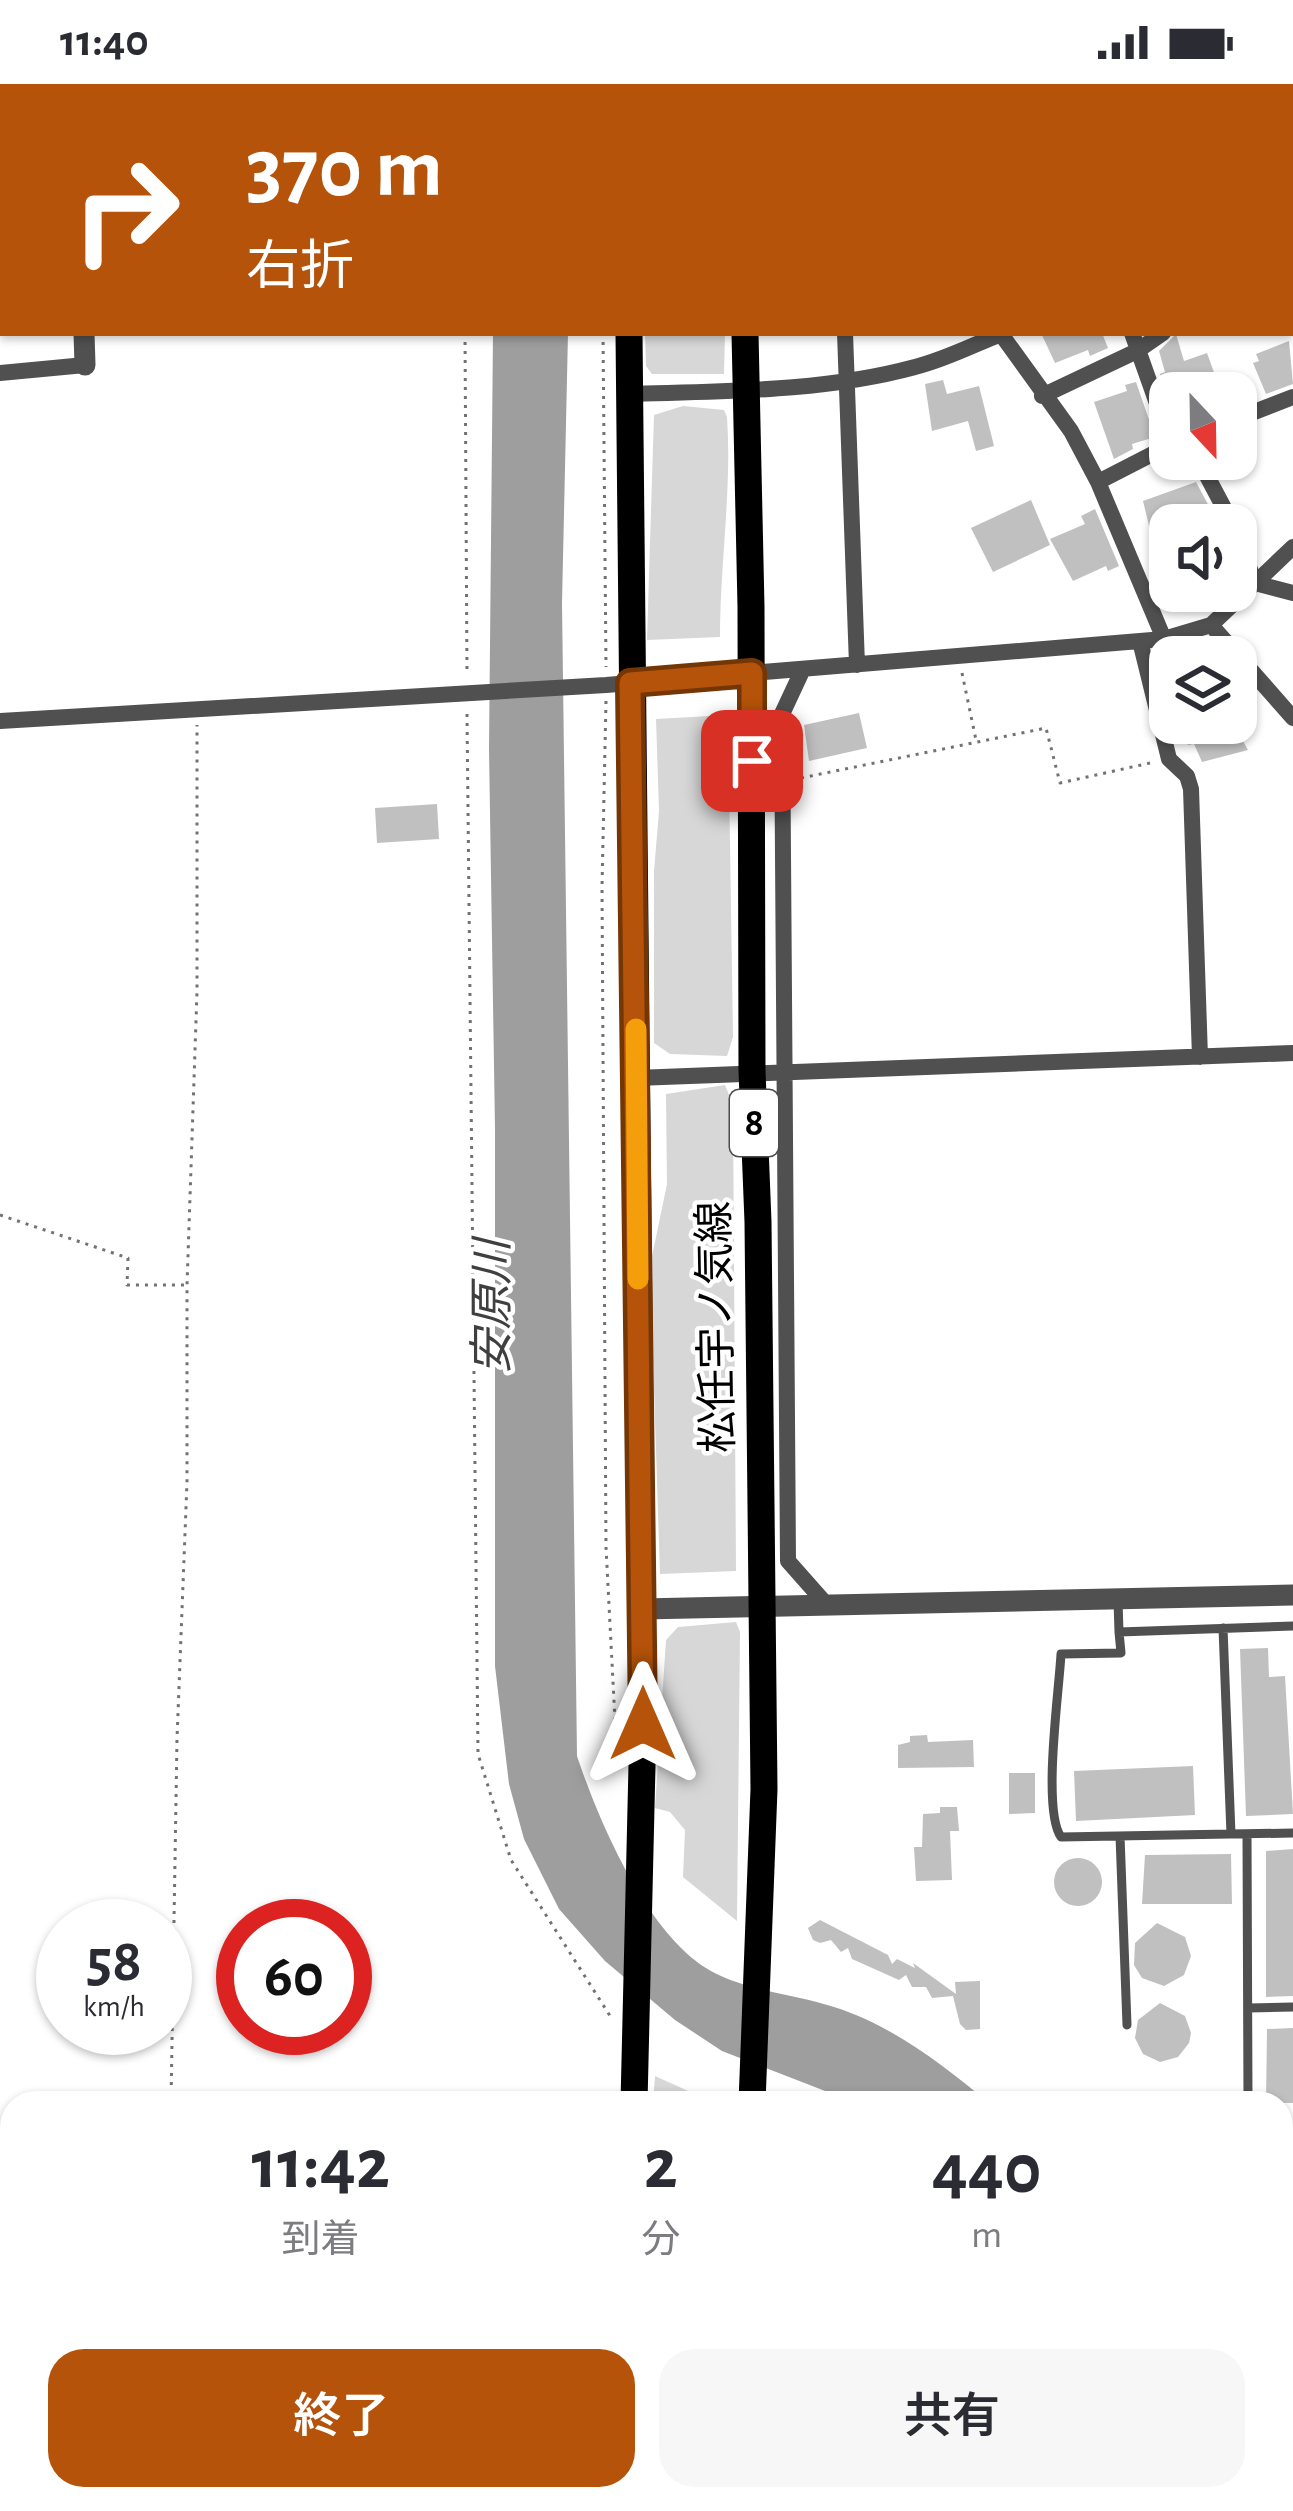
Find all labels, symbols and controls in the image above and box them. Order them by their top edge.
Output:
text: 11:40 [60,19,149,64]
text: 370 m [246,128,443,212]
icon: right [48,132,204,288]
text: 右折 [246,241,354,295]
north arrow [1149,372,1257,480]
map controls [1149,372,1257,744]
button: sound [1149,504,1257,612]
button: layers [1149,636,1257,744]
pin [701,710,803,812]
icon: arrive [719,728,785,794]
road number: 8 [730,1090,778,1156]
street label: 松任宇ノ気線 [692,1201,740,1453]
water label: 安原川 [469,1236,516,1375]
position arrow [580,1661,706,1787]
speed limit sign: 60 [216,1899,372,2055]
text: 58 [86,1932,142,1992]
text: km/h [83,1992,145,2022]
text: 11:42 [251,2129,390,2201]
text: 2 [644,2129,678,2201]
text: 440 [932,2134,1042,2206]
text: m [971,2216,1002,2255]
text: 到着 [282,2221,360,2260]
text: 分 [641,2221,680,2260]
button: 終了 [48,2349,635,2487]
button: 共有 [659,2349,1245,2487]

